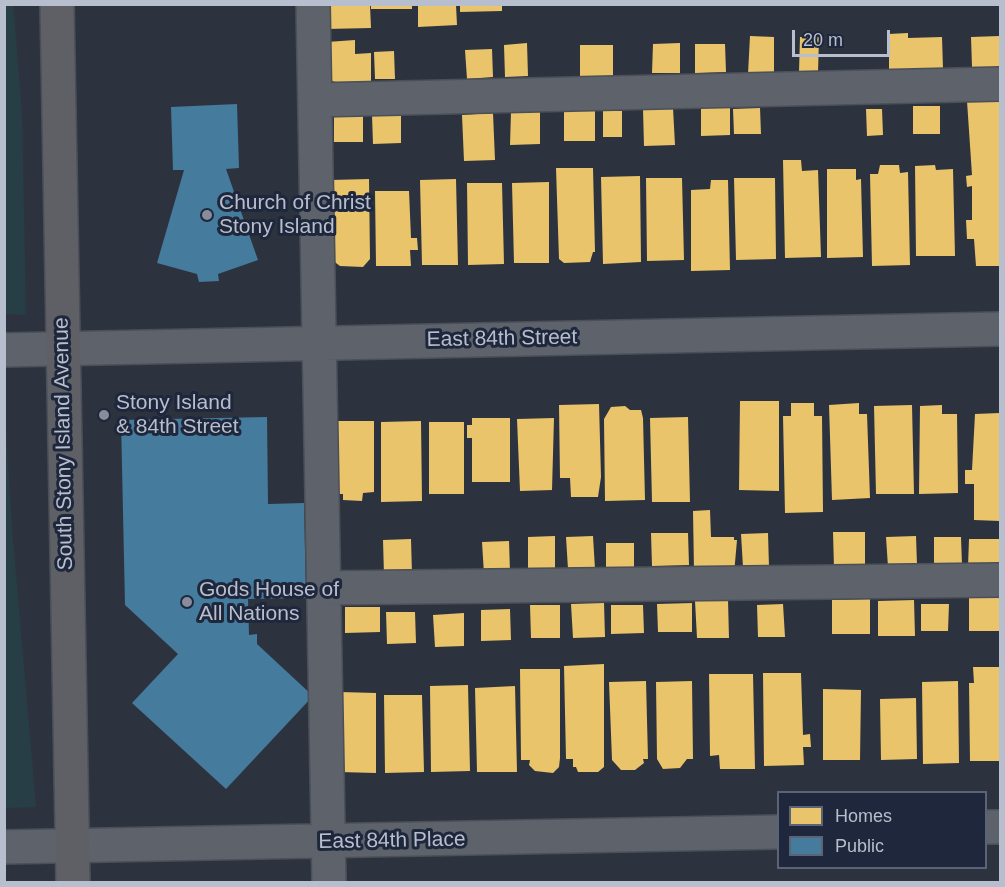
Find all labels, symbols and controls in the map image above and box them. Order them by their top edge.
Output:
scale bar [795,18,892,56]
text: 20 m [803,30,843,50]
place label: Church of Christ Stony Island [219,190,371,240]
marker: Church of Christ Stony Island [200,208,214,222]
street label: South Stony Island Avenue [49,317,79,571]
street label: East 84th Street [426,325,578,353]
place label: Stony Island & 84th Street [116,390,239,440]
marker: Stony Island & 84th Street [97,408,111,422]
place label: Gods House of All Nations [199,577,339,627]
marker: Gods House of All Nations [180,595,194,609]
legend [777,791,987,869]
text: Homes [835,806,892,826]
street label: East 84th Place [318,827,466,855]
text: Public [835,836,884,856]

